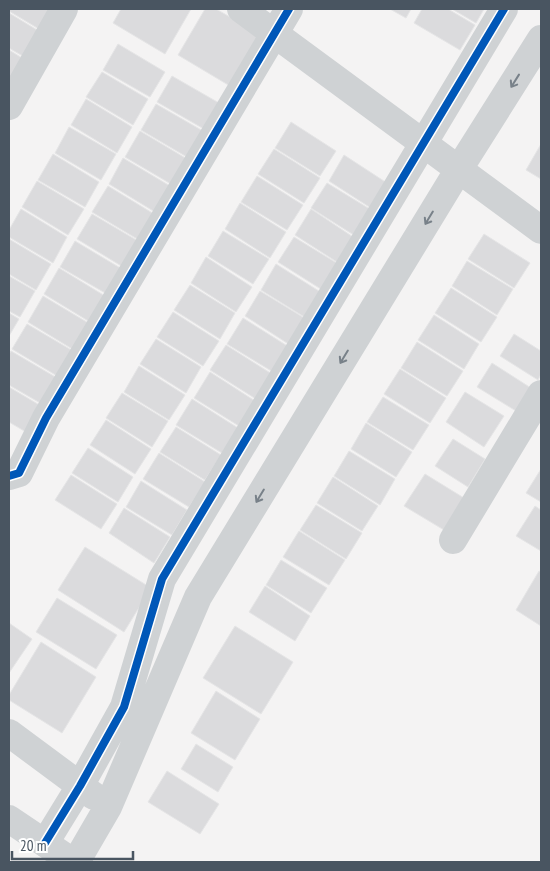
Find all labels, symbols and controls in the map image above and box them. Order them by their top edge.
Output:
one-way arrow [510,73,520,87]
one-way arrow [423,211,433,225]
one-way arrow [339,350,349,364]
one-way arrow [254,488,264,502]
scale bar [12,828,134,860]
text: 20 m [20,836,46,855]

